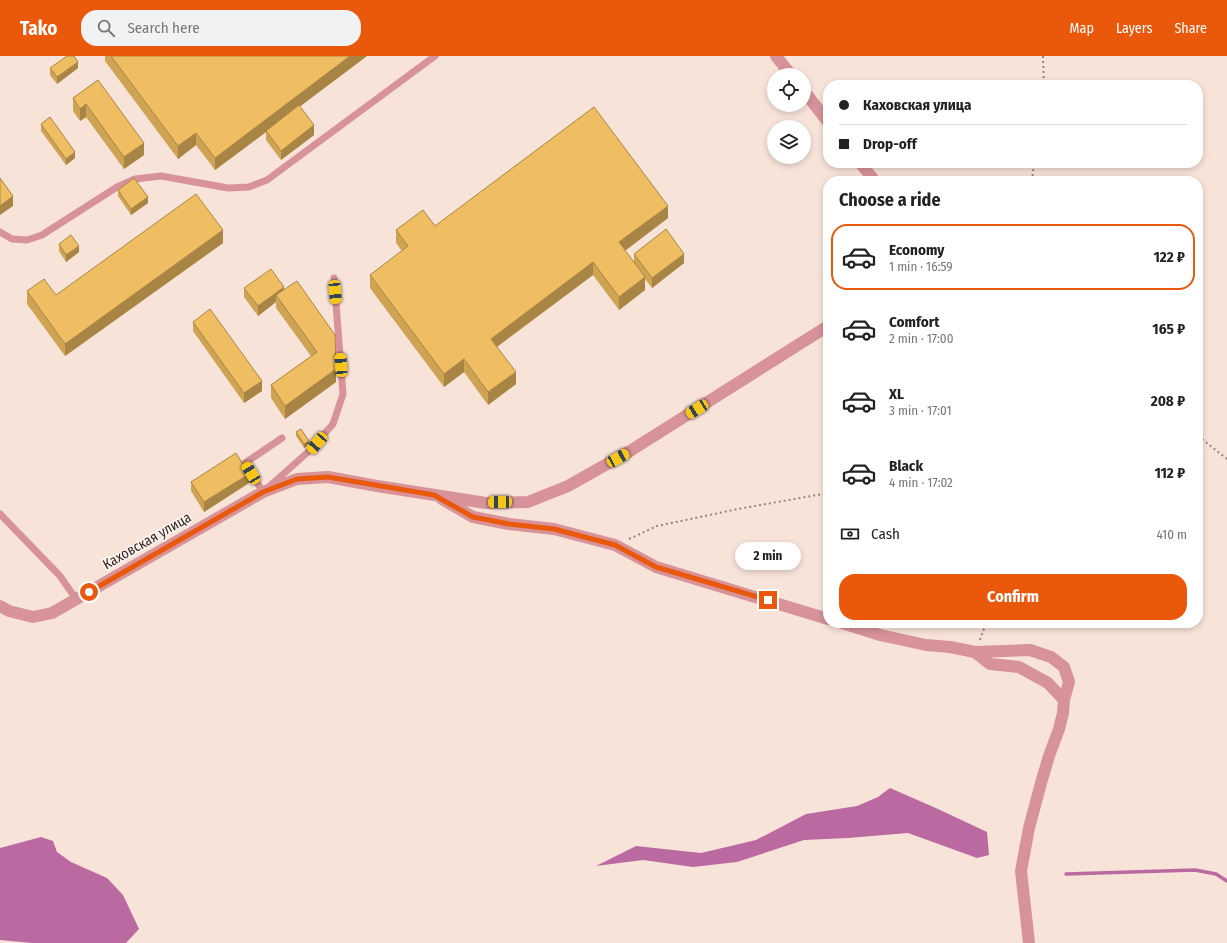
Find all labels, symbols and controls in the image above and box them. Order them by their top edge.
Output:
search box [81,10,361,46]
text: Tako [20,17,57,40]
icon: search [95,17,117,39]
text: Search here [127,19,200,37]
text: Map [1070,20,1094,37]
text: Layers [1116,20,1152,37]
text: Share [1174,20,1207,37]
map controls [767,68,811,164]
button: locate [767,68,811,112]
text: Каховская улица [863,96,971,114]
button: layers [767,120,811,164]
text: Drop-off [863,135,917,153]
text: Choose a ride [839,189,941,211]
icon: car [841,239,877,275]
text: Economy [889,241,944,259]
text: 122 ₽ [1154,248,1185,266]
text: 1 min · 16:59 [889,259,953,274]
car [328,280,342,304]
icon: car [841,311,877,347]
text: Comfort [889,313,940,331]
text: 165 ₽ [1152,320,1185,338]
text: 2 min · 17:00 [889,331,953,346]
car [334,353,348,377]
icon: car [841,383,877,419]
text: XL [889,385,904,403]
text: 208 ₽ [1151,392,1185,410]
car [684,398,710,420]
text: 3 min · 17:01 [889,403,952,418]
car [305,430,329,456]
car [605,447,631,469]
icon: car [841,455,877,491]
text: Black [889,457,923,475]
car [240,460,262,486]
text: 112 ₽ [1154,464,1185,482]
text: 4 min · 17:02 [889,475,953,490]
car [488,496,512,508]
street label: Каховская улица [100,509,194,573]
icon: cash [839,523,861,545]
text: Cash [871,525,900,543]
text: 410 m [1157,527,1187,542]
callout: 2 min [735,542,801,570]
text: 2 min [754,548,782,563]
button: Confirm [839,574,1187,620]
route start [80,583,98,601]
route end [759,591,777,609]

